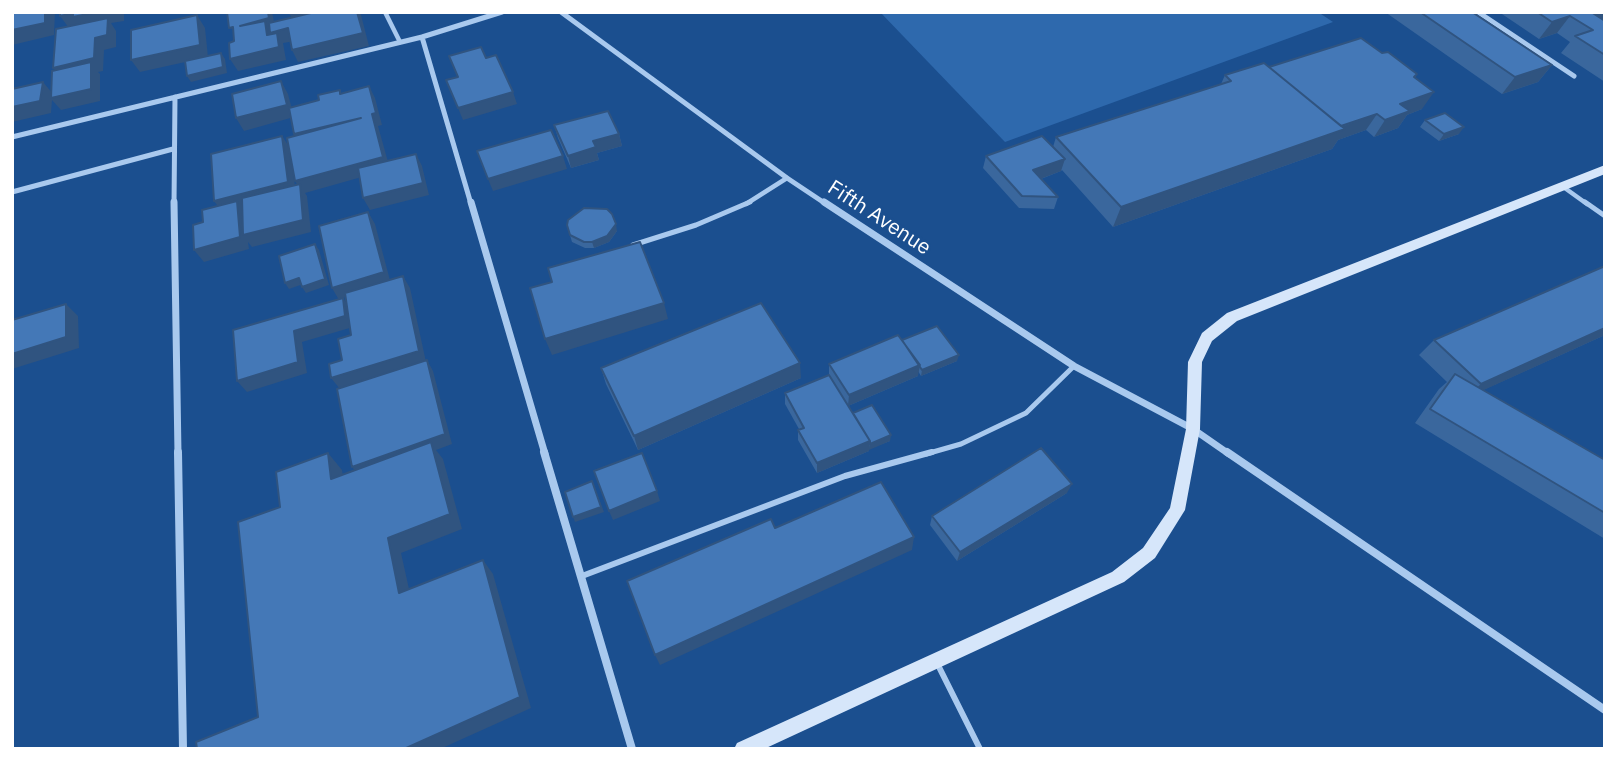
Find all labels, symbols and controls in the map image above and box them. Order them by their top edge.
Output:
street label: Fifth Avenue [823,175,935,261]

